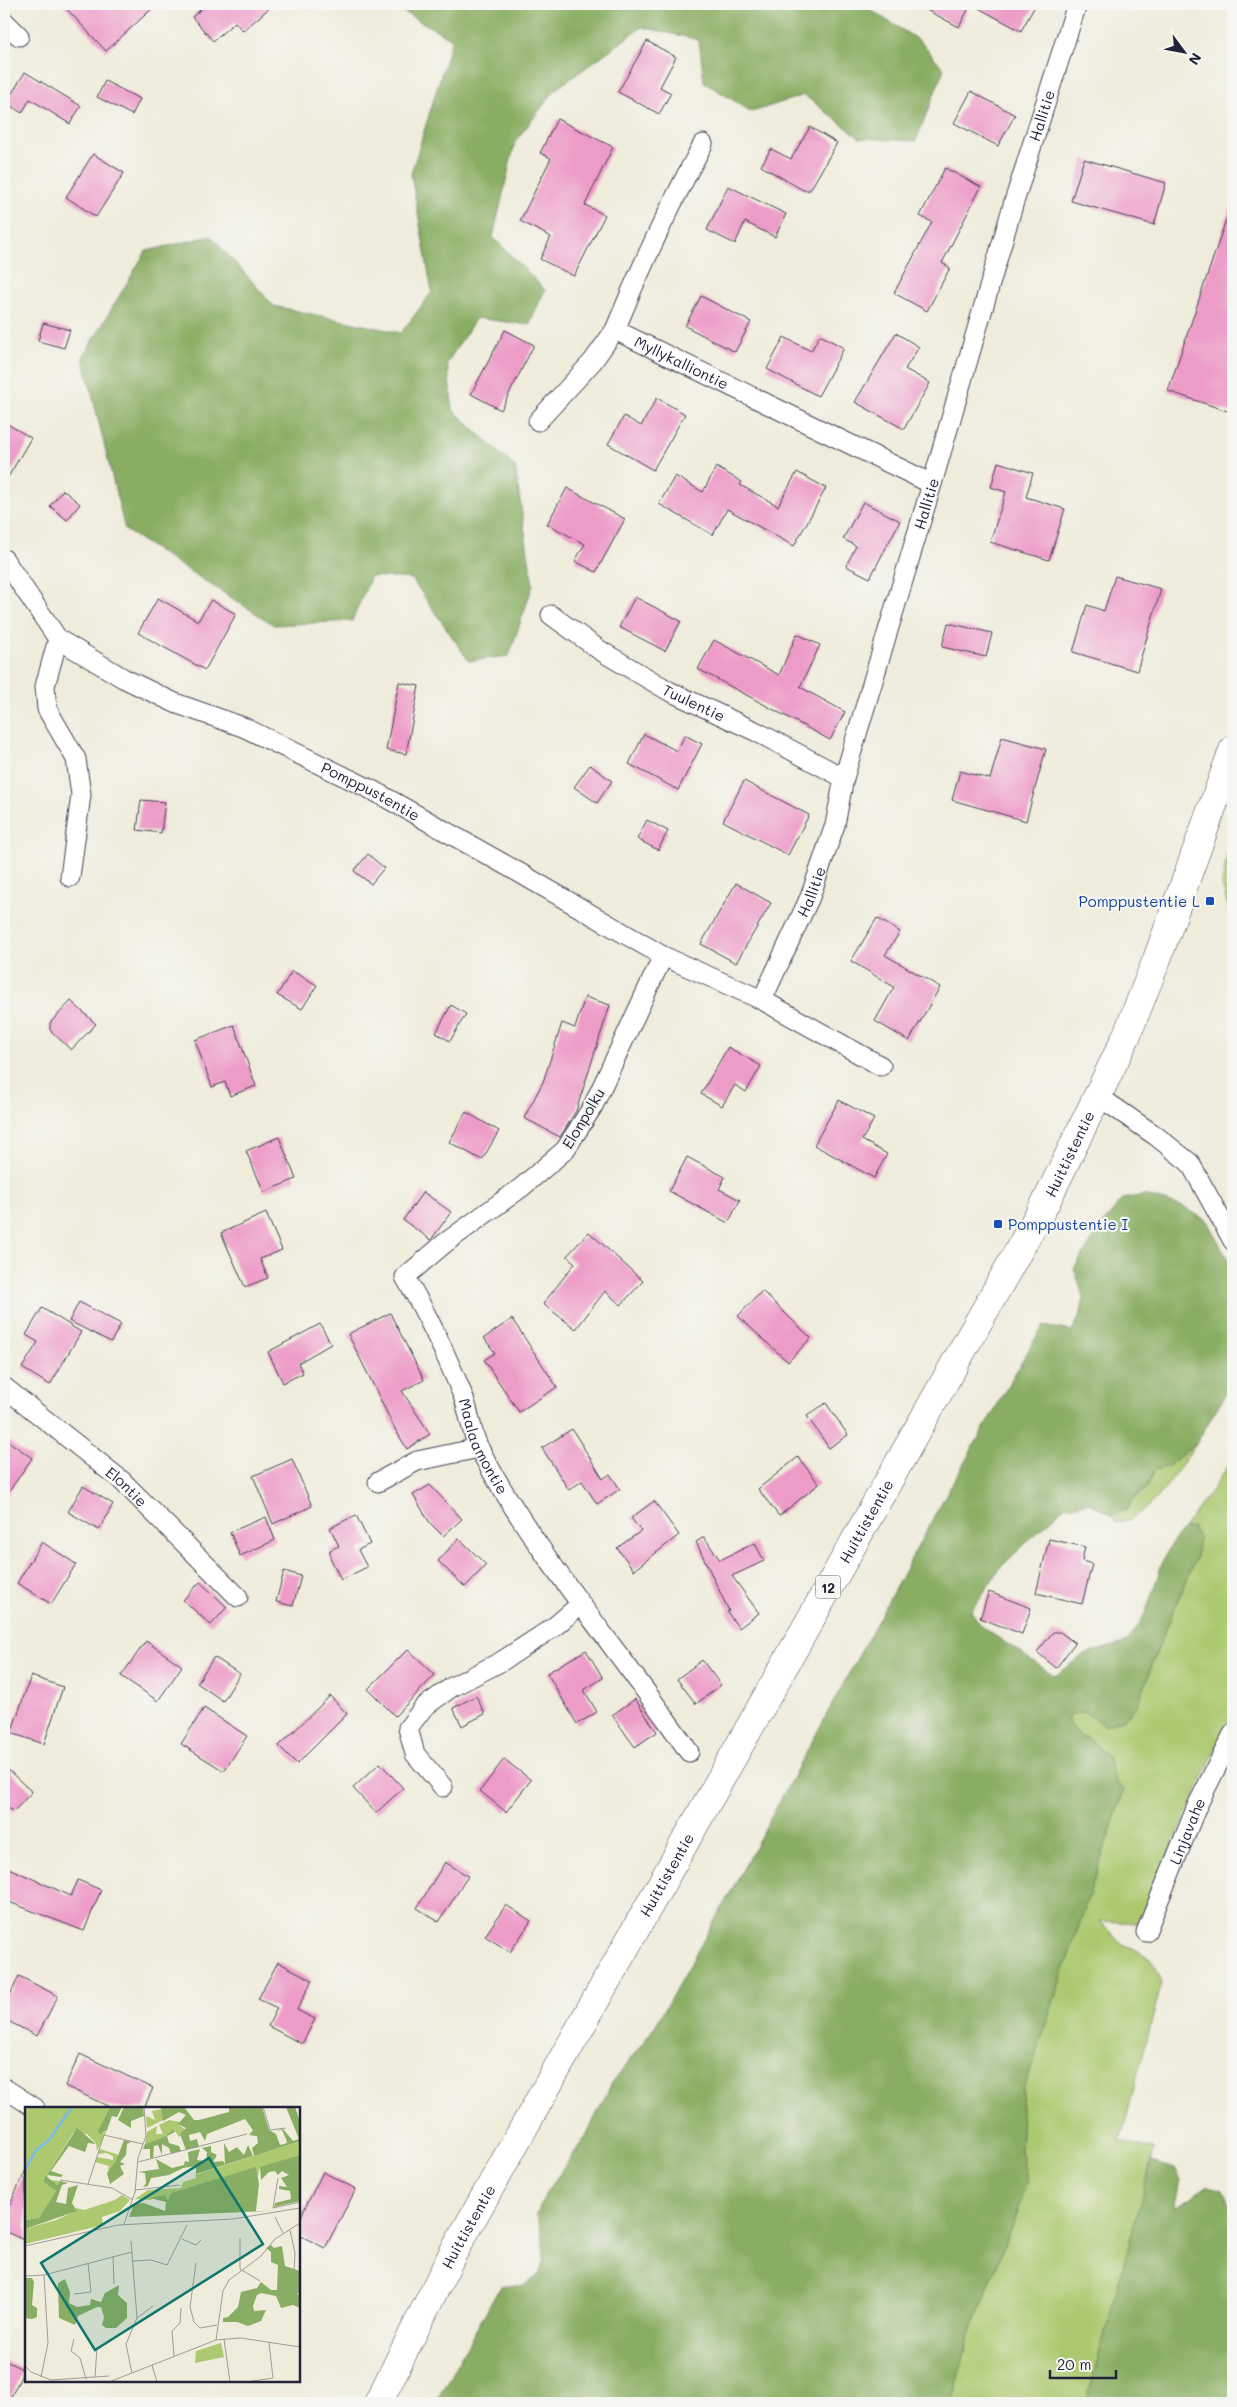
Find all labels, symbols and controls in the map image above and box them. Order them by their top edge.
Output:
north arrow [1160,28,1210,78]
text: N [1185,50,1206,69]
street label: Hallitie [1024,87,1059,144]
street label: Myllykalliontie [631,331,732,394]
street label: Hallitie [909,476,943,532]
street label: Tuulentie [659,679,728,726]
street label: Pomppustentie [318,757,424,825]
street label: Hallitie [792,864,830,920]
place label: Pomppustentie L [1079,891,1200,911]
marker: Pomppustentie L [1204,895,1216,907]
street label: Elonpolku [557,1084,609,1152]
street label: Huittistentie [1040,1107,1099,1200]
place label: Pomppustentie I [1008,1214,1128,1234]
marker: Pomppustentie I [992,1218,1004,1230]
street label: Maalaamontie [455,1396,513,1498]
street label: Elontie [102,1462,152,1511]
street label: Huittistentie [834,1476,898,1567]
road number: 12 [816,1575,840,1598]
street label: Linjavahe [1164,1794,1210,1867]
street label: Huittistentie [635,1829,698,1920]
inset map [25,2107,300,2382]
street label: Huittistentie [437,2181,500,2272]
scale bar [1050,2347,1116,2379]
text: 20 m [1057,2354,1091,2374]

